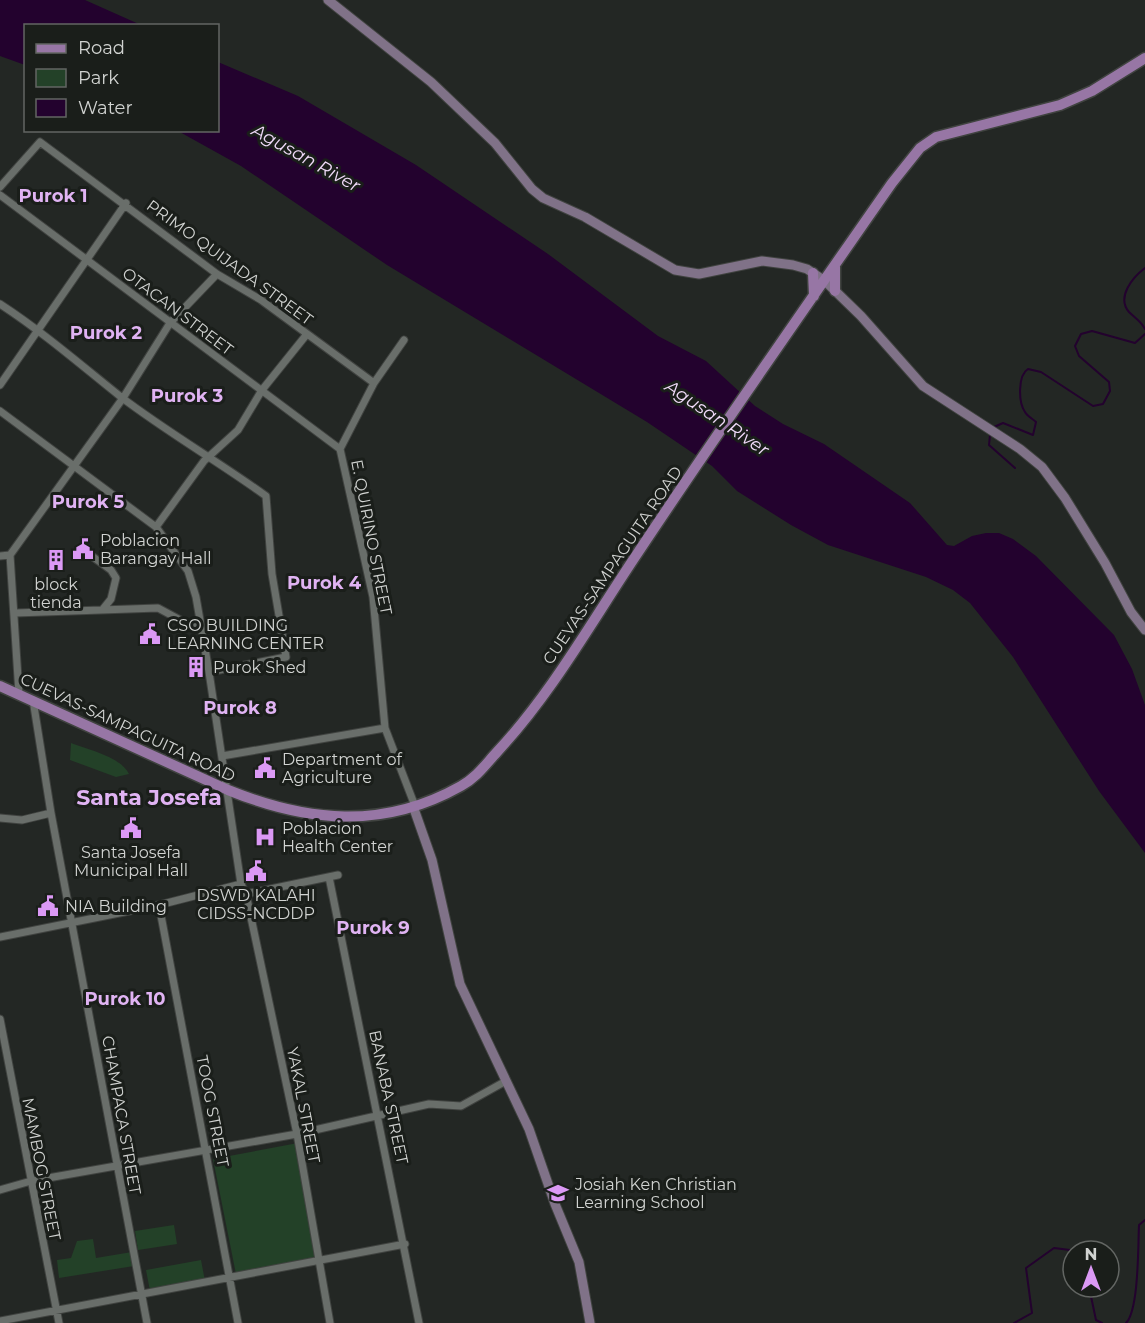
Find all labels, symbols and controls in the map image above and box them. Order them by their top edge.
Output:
legend [24,24,219,132]
text: Road [78,37,125,59]
text: Park [78,67,119,89]
text: Water [78,97,133,119]
water label: Agusan River [247,119,365,197]
district label: Purok 1 [19,185,87,207]
street label: PRIMO QUIJADA STREET [143,196,317,330]
street label: OTACAN STREET [118,264,238,360]
district label: Purok 2 [70,322,143,344]
water label: Agusan River [660,375,774,461]
district label: Purok 3 [151,385,224,407]
street label: E. QUIRINO STREET [347,458,396,617]
street label: CUEVAS-SAMPAGUITA ROAD [539,463,686,668]
district label: Purok 5 [52,491,125,513]
place label: Poblacion Barangay Hall [100,531,212,568]
public building icon: Poblacion Barangay Hall [71,537,95,561]
building icon: block tienda [44,548,68,572]
district label: Purok 4 [287,572,362,594]
place label: block tienda [30,575,82,612]
place label: CSO BUILDING LEARNING CENTER [167,616,324,653]
public building icon: CSO BUILDING LEARNING CENTER [138,622,162,646]
building icon: Purok Shed [184,655,208,679]
place label: Purok Shed [213,658,306,677]
street label: CUEVAS-SAMPAGUITA ROAD [17,669,238,786]
district label: Purok 8 [203,697,277,719]
place label: Department of Agriculture [282,750,402,787]
public building icon: Department of Agriculture [253,756,277,780]
district label: Santa Josefa [76,784,222,811]
public building icon: Santa Josefa Municipal Hall [119,816,143,840]
place label: Poblacion Health Center [282,819,393,856]
hospital icon: Poblacion Health Center [253,825,277,849]
place label: Santa Josefa Municipal Hall [74,843,188,880]
public building icon: DSWD KALAHI CIDSS-NCDDP [244,859,268,883]
place label: DSWD KALAHI CIDSS-NCDDP [196,886,316,923]
public building icon: NIA Building [36,894,60,918]
place label: NIA Building [65,897,167,916]
district label: Purok 9 [336,917,410,939]
district label: Purok 10 [84,988,166,1010]
street label: BANABA STREET [365,1028,412,1167]
street label: CHAMPACA STREET [98,1034,145,1197]
street label: YAKAL STREET [283,1045,324,1166]
street label: TOOG STREET [192,1054,233,1169]
street label: MAMBOG STREET [18,1096,65,1243]
place label: Josiah Ken Christian Learning School [574,1175,737,1212]
school or university icon: Josiah Ken Christian Learning School [546,1181,570,1205]
north arrow [1061,1239,1121,1299]
text: N [1085,1245,1097,1264]

